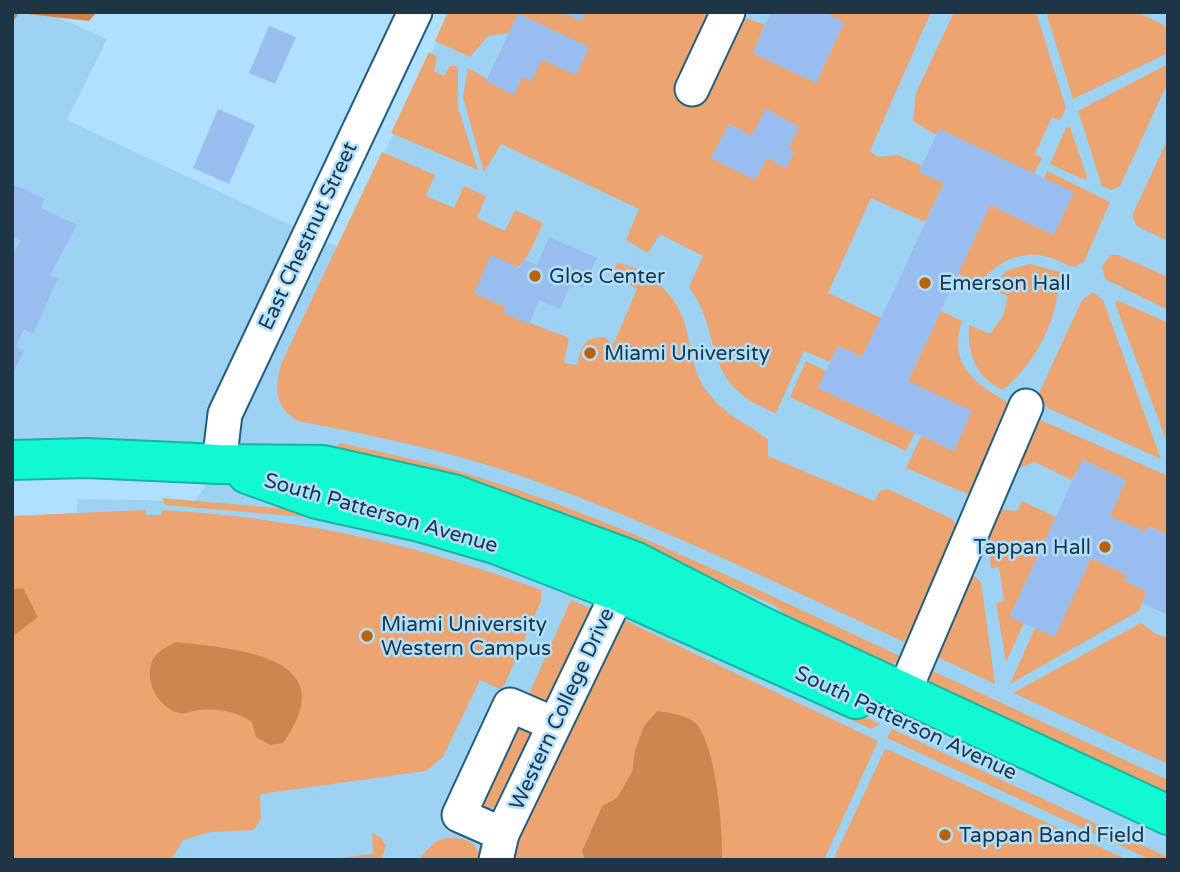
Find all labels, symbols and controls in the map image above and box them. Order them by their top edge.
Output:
street label: East Chestnut Street [253,138,363,334]
place label: Glos Center [549,264,665,289]
marker: Glos Center [527,268,543,284]
place label: Emerson Hall [939,271,1071,296]
marker: Emerson Hall [917,275,933,291]
place label: Miami University [604,341,770,366]
marker: Miami University [582,345,598,361]
street label: South Patterson Avenue [261,468,501,558]
place label: Tappan Hall [973,535,1091,560]
marker: Tappan Hall [1097,539,1113,555]
street label: Western College Drive [504,604,620,814]
place label: Miami University Western Campus [381,612,551,661]
marker: Miami University Western Campus [359,628,375,644]
street label: South Patterson Avenue [791,661,1021,786]
place label: Tappan Band Field [959,823,1144,848]
marker: Tappan Band Field [937,827,953,843]

